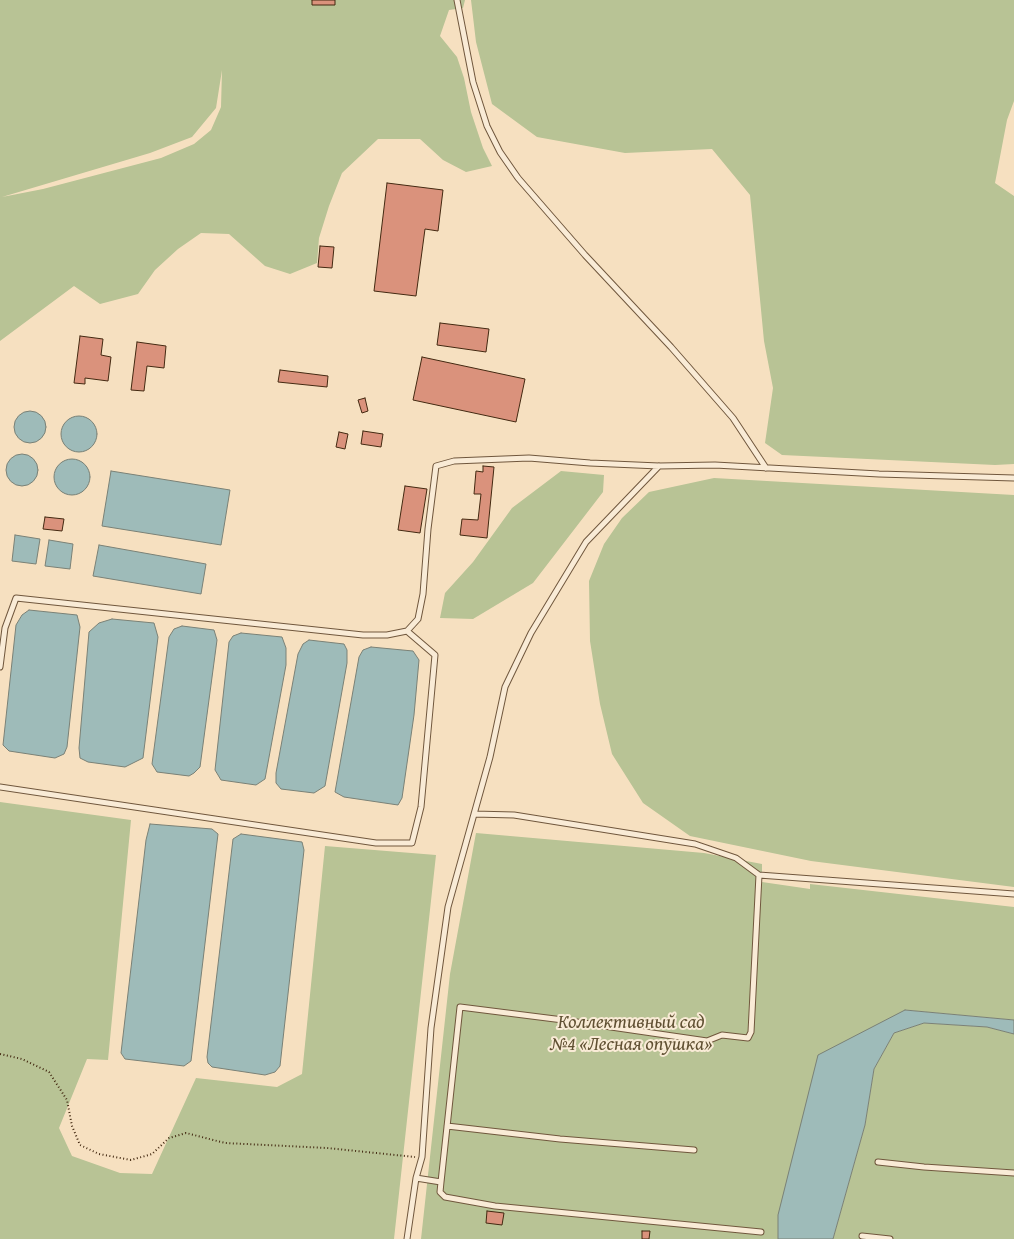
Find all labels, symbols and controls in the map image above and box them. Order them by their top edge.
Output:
park label: Коллективный сад №4 «Лесная опушка» [550,1012,712,1056]

